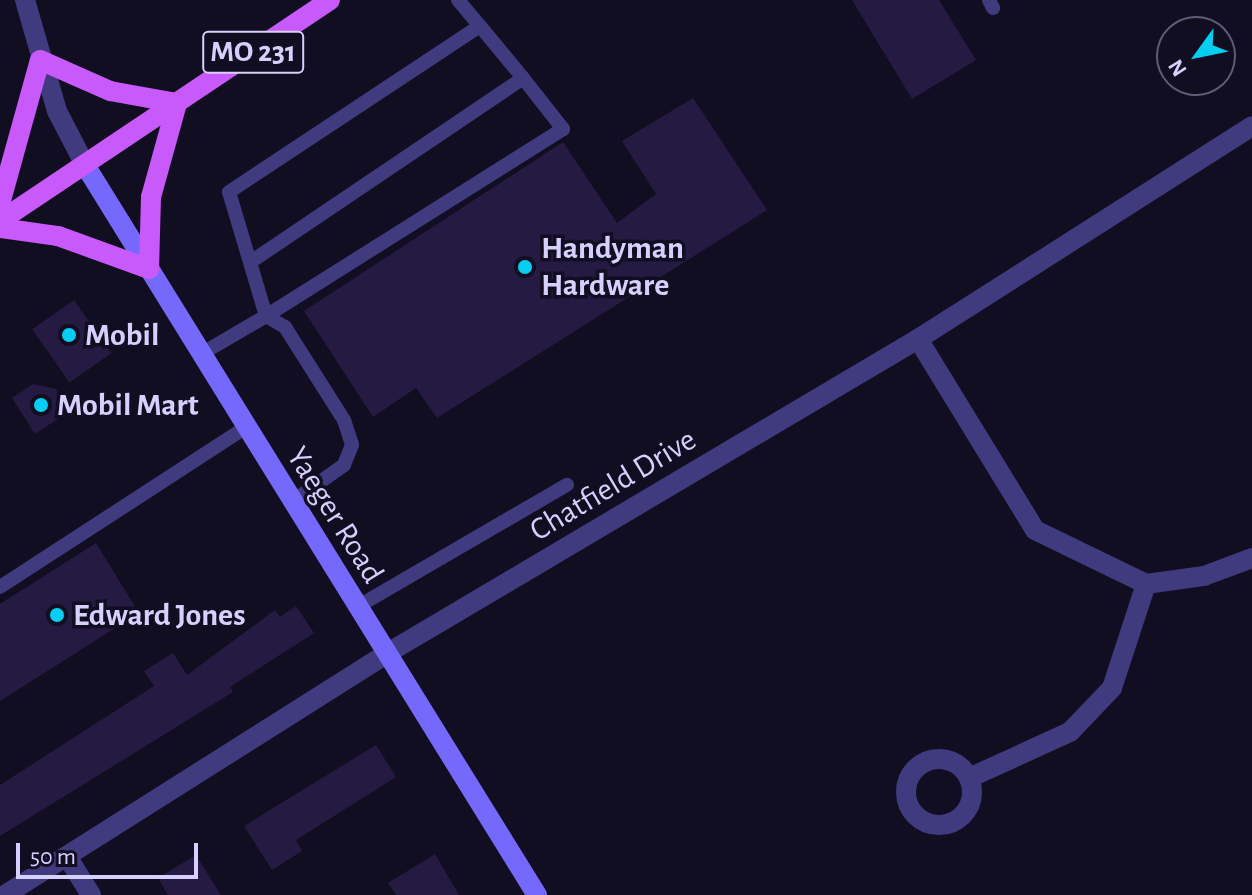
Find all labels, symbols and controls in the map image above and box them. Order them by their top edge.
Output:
north arrow [1156,16,1236,96]
road number: MO 231 [201,26,305,78]
text: N [1164,56,1191,80]
place label: Handyman Hardware [541,230,684,305]
marker: Handyman Hardware [516,258,534,276]
place label: Mobil [85,316,159,354]
marker: Mobil [60,326,78,344]
place label: Mobil Mart [57,386,199,424]
marker: Mobil Mart [32,396,50,414]
street label: Chatfield Drive [523,420,703,550]
street label: Yaeger Road [278,440,392,590]
place label: Edward Jones [73,596,245,634]
marker: Edward Jones [48,606,66,624]
scale bar [20,827,202,877]
text: 50 m [30,845,76,869]

